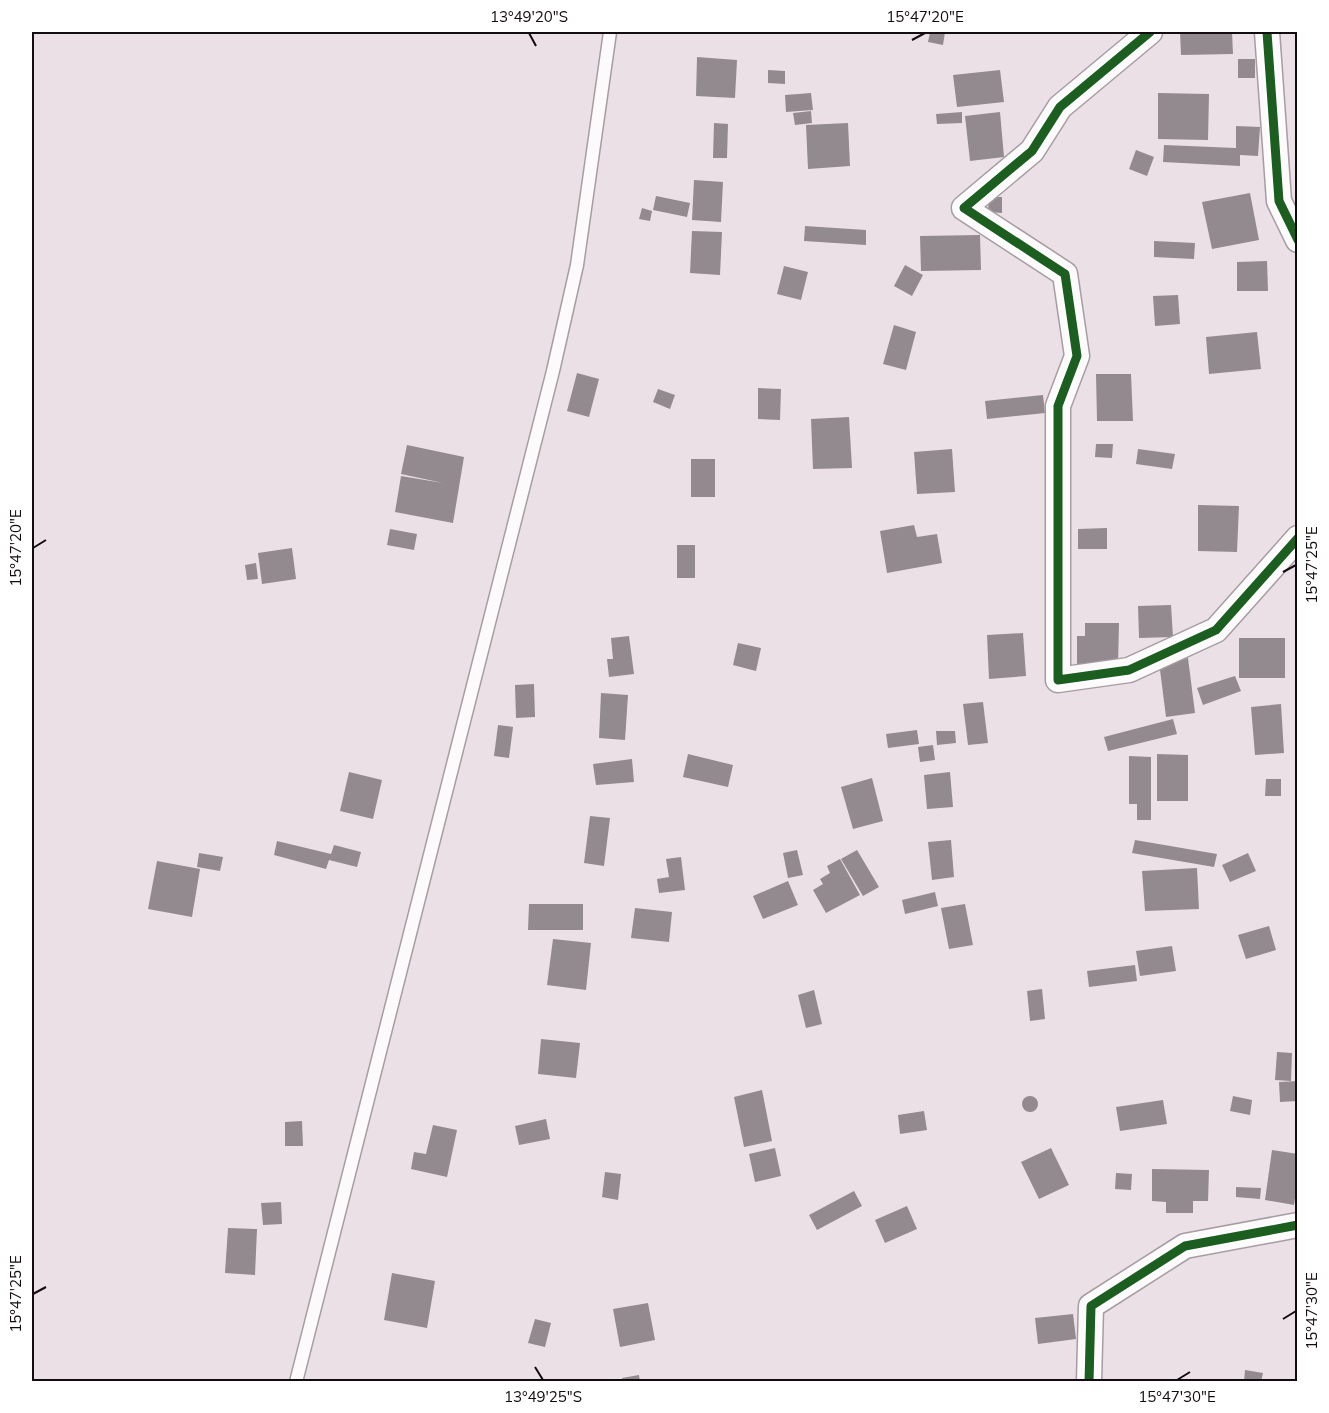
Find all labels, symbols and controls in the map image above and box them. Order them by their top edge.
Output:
text: 13°49'20"S [490,7,568,26]
text: 15°47'20"E [886,7,964,26]
text: 15°47'20"E [6,509,25,587]
text: 15°47'25"E [1302,526,1321,604]
text: 15°47'25"E [6,1255,25,1333]
text: 15°47'30"E [1302,1272,1321,1350]
text: 13°49'25"S [504,1387,582,1406]
text: 15°47'30"E [1138,1387,1216,1406]

